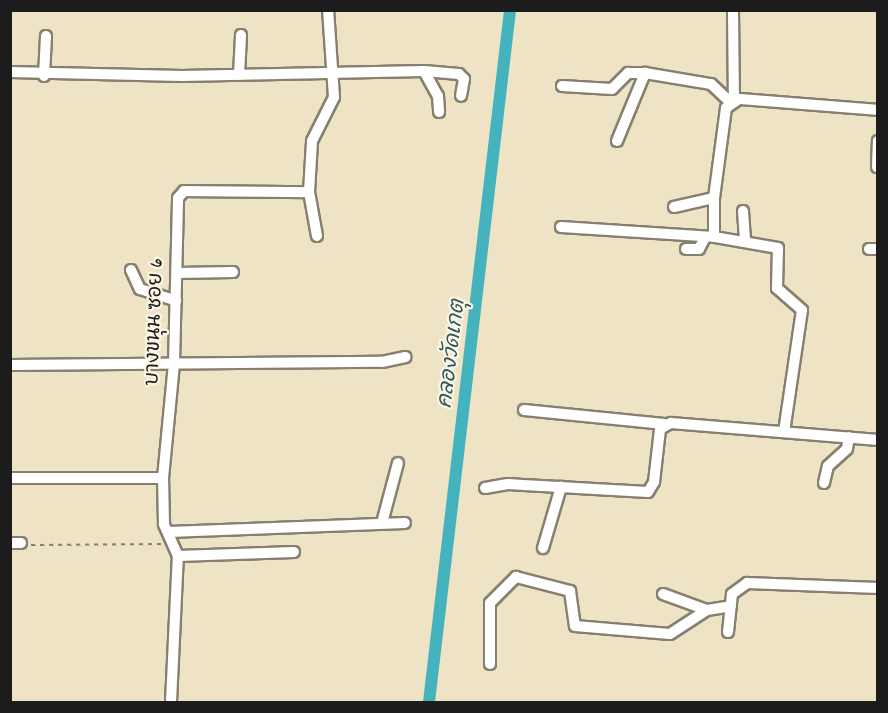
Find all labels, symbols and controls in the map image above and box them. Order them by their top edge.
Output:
street label: บางขนุน ซอย 6 [142,258,170,386]
water label: คลองวัดเกตุ [434,298,472,410]

